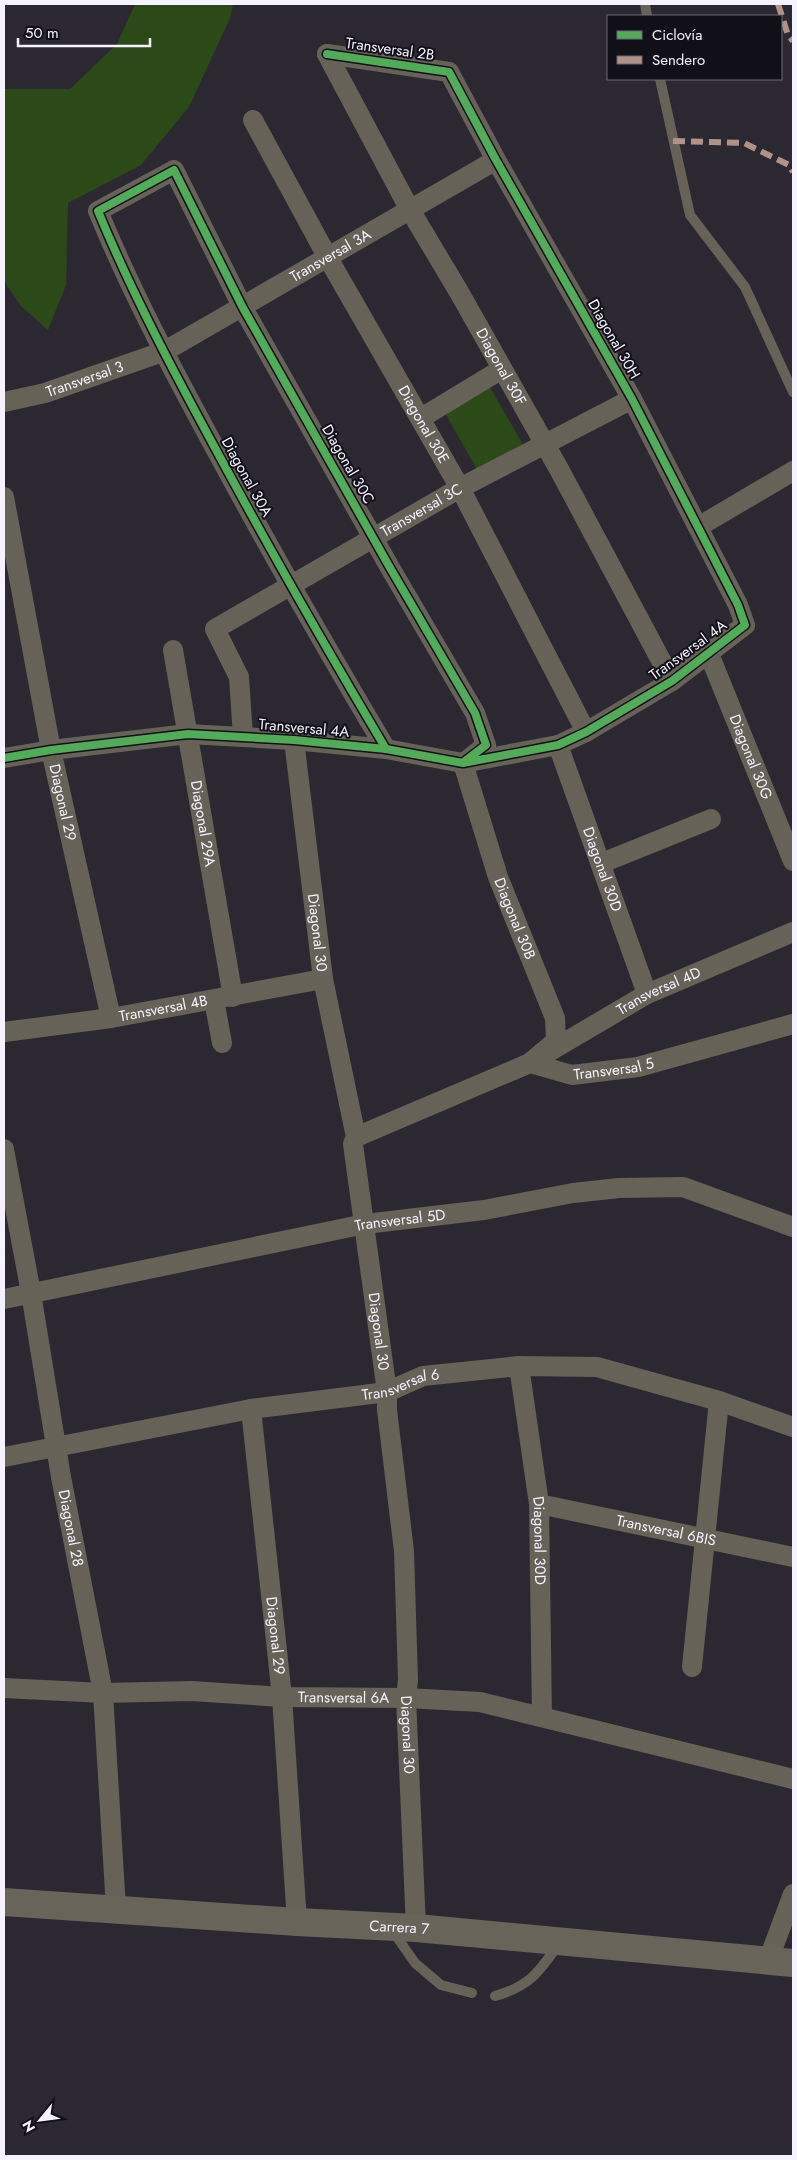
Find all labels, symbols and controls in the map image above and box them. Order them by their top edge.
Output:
scale bar [18,15,150,47]
legend [607,15,782,80]
text: 50 m [25,22,59,44]
text: Ciclovía [652,24,702,46]
street label: Transversal 2B [344,32,436,66]
text: Sendero [652,49,705,71]
street label: Transversal 3A [286,223,375,288]
street label: Diagonal 30H [582,295,646,383]
street label: Diagonal 30F [470,324,532,410]
street label: Transversal 3 [43,355,126,403]
street label: Diagonal 30E [392,381,455,468]
street label: Diagonal 30C [316,420,380,508]
street label: Diagonal 30A [216,433,278,521]
street label: Transversal 3C [377,478,466,542]
street label: Transversal 4A [645,614,731,686]
street label: Diagonal 30G [724,711,778,803]
street label: Transversal 4A [258,713,350,743]
street label: Diagonal 29 [43,762,82,843]
street label: Diagonal 29A [185,779,221,868]
street label: Diagonal 30D [577,824,628,915]
street label: Diagonal 30B [488,874,541,963]
street label: Diagonal 30 [302,892,333,973]
street label: Transversal 4D [612,961,704,1021]
street label: Transversal 4B [117,989,209,1027]
street label: Transversal 5 [572,1052,657,1086]
street label: Transversal 5D [353,1204,447,1237]
street label: Diagonal 30 [362,1291,395,1372]
street label: Transversal 6 [361,1363,441,1406]
street label: Diagonal 28 [53,1488,89,1568]
street label: Diagonal 30D [527,1495,551,1585]
street label: Transversal 6BIS [614,1509,718,1552]
street label: Diagonal 29 [260,1596,291,1676]
street label: Transversal 6A [298,1686,389,1709]
street label: Diagonal 30 [395,1695,420,1774]
street label: Carrera 7 [369,1915,430,1940]
north arrow [15,2095,65,2145]
text: N [17,2117,40,2136]

